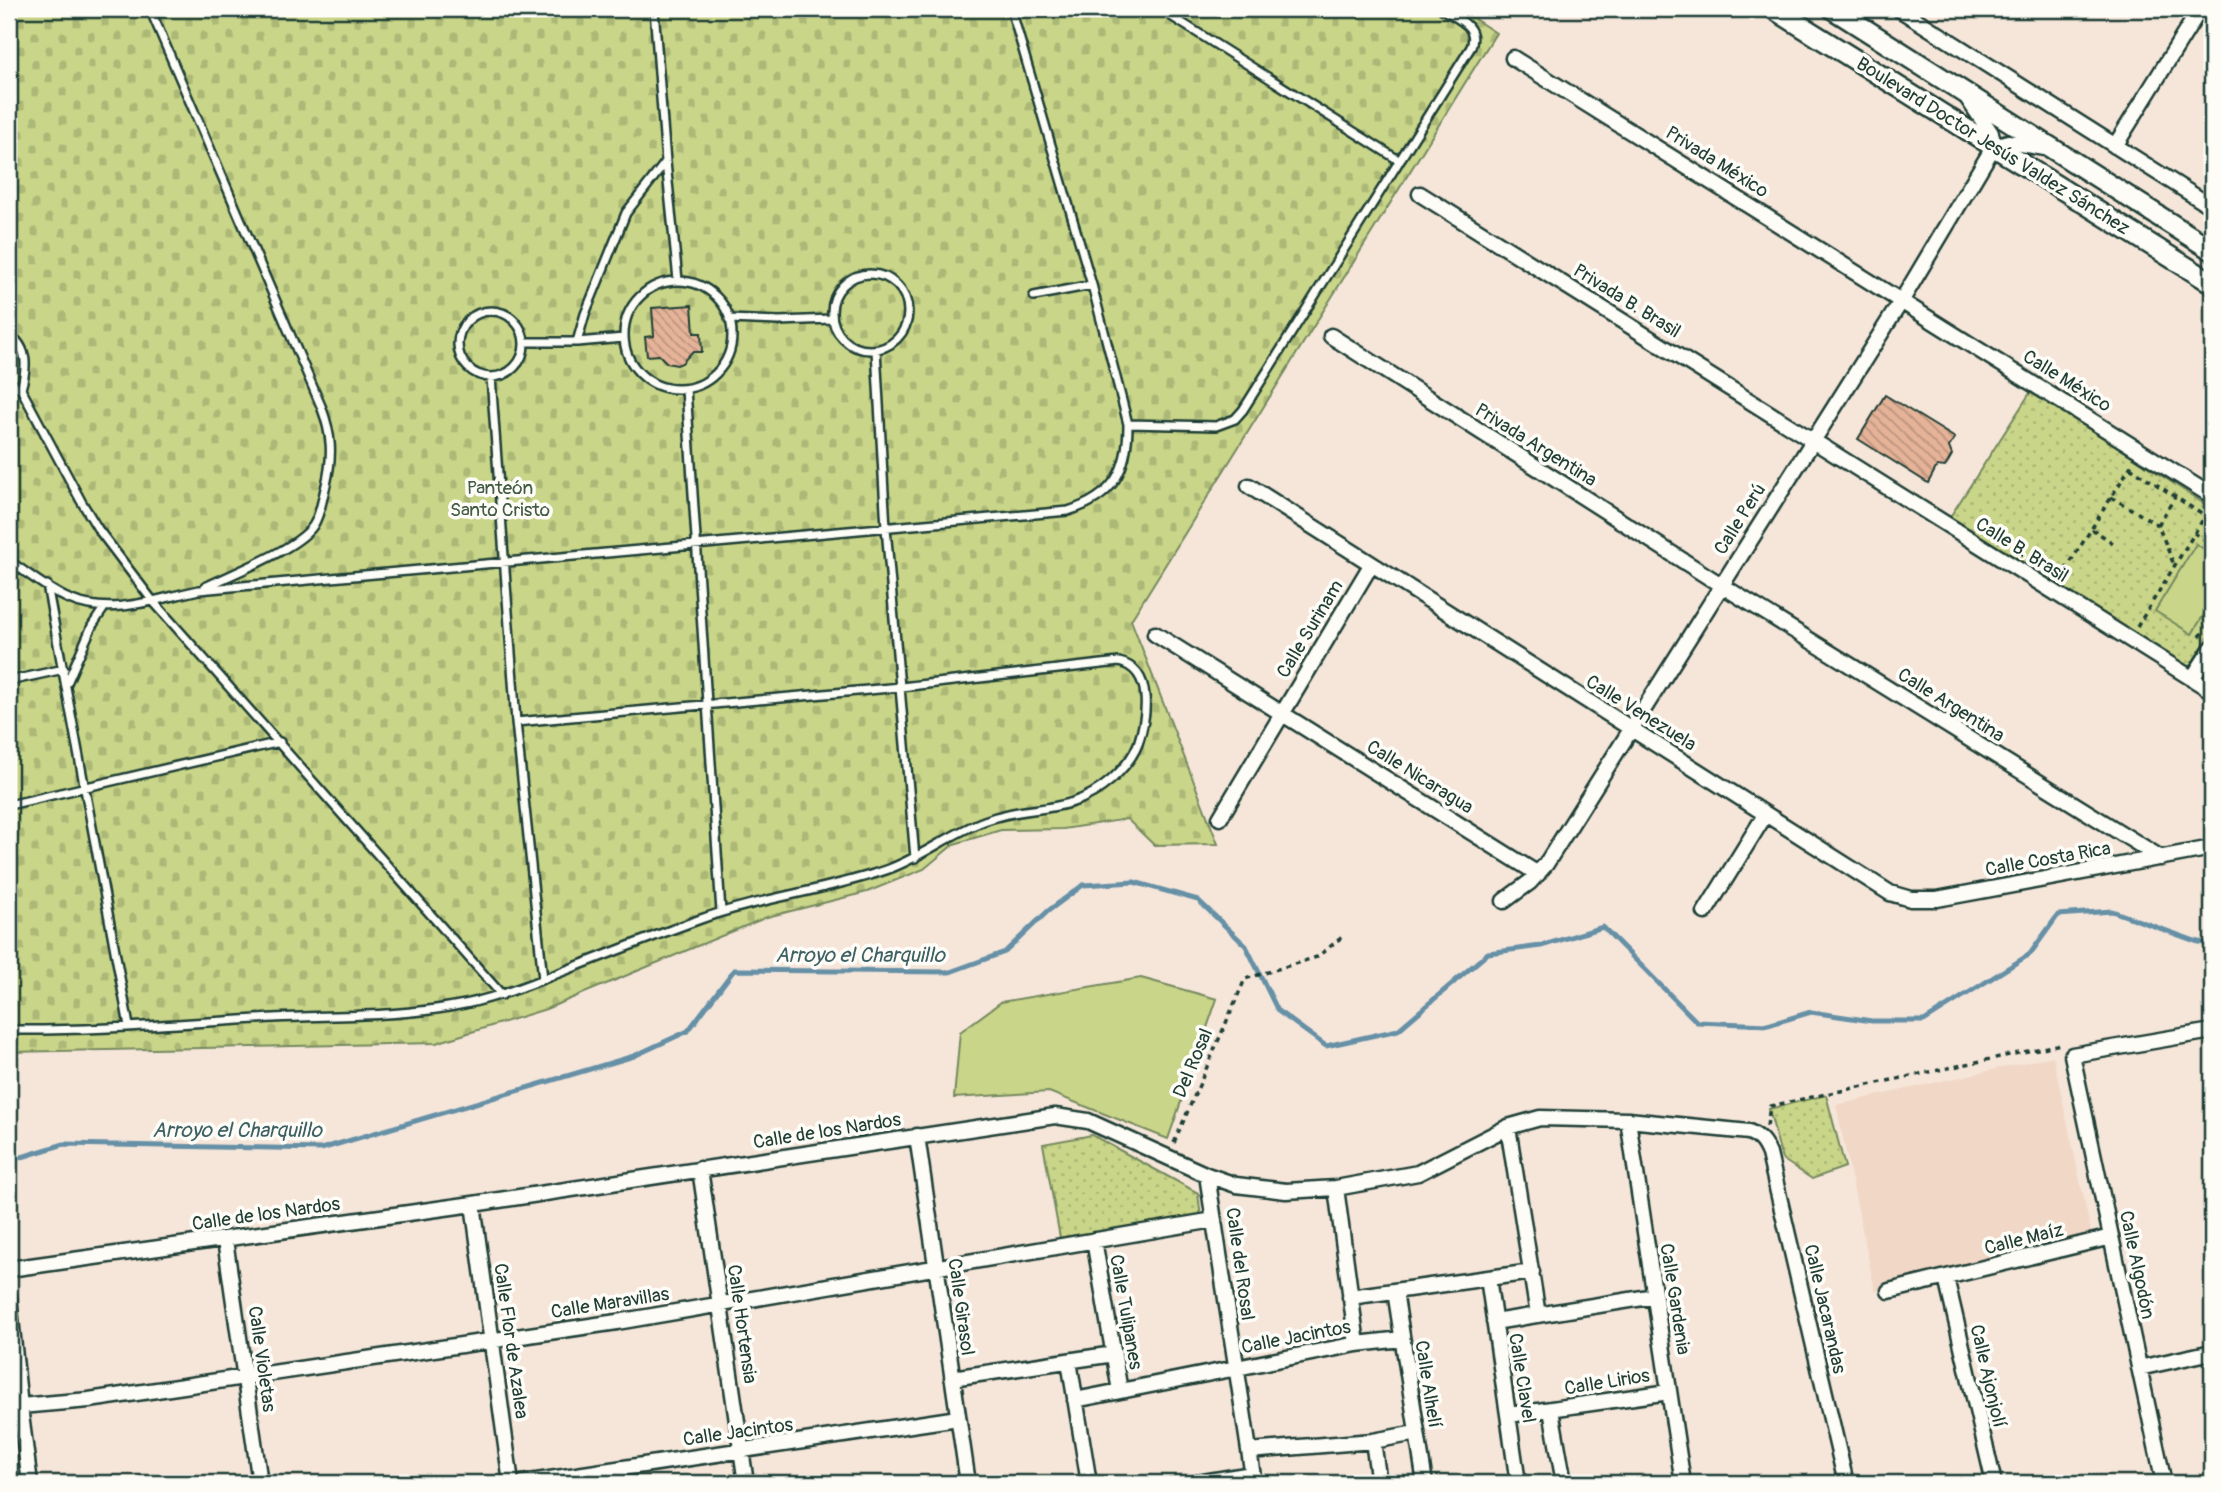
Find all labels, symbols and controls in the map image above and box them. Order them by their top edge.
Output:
street label: Boulevard Doctor Jesús Valdez Sánchez [1852,52,2134,240]
street label: Privada México [1661,121,1773,203]
street label: Privada B. Brasil [1569,258,1685,344]
street label: Calle México [2018,344,2116,418]
street label: Privada Argentina [1471,398,1601,492]
park label: Panteón Santo Cristo [450,476,550,522]
street label: Calle Perú [1709,479,1771,559]
street label: Calle B. Brasil [1971,512,2073,588]
street label: Calle Surinam [1271,576,1349,682]
street label: Calle Argentina [1893,663,2009,748]
street label: Calle Venezuela [1581,670,1701,757]
street label: Calle Nicaragua [1362,735,1478,819]
street label: Calle Costa Rica [1983,836,2113,882]
water label: Arroyo el Charquillo [775,942,947,969]
street label: Del Rosal [1168,1025,1218,1101]
street label: Calle de los Nardos [751,1107,903,1155]
water label: Arroyo el Charquillo [152,1117,324,1144]
street label: Calle de los Nardos [190,1192,342,1236]
street label: Calle del Rosal [1220,1206,1260,1322]
street label: Calle Algodón [2114,1209,2160,1321]
street label: Calle Maíz [1982,1218,2066,1260]
street label: Calle Gardenia [1654,1242,1696,1357]
street label: Calle Jacarandas [1798,1242,1852,1376]
street label: Calle Tulipanes [1104,1253,1148,1372]
street label: Calle Girasol [942,1257,980,1357]
street label: Calle Flor de Azalea [488,1262,534,1420]
street label: Calle Hortensia [722,1263,762,1385]
street label: Calle Maravillas [549,1282,671,1324]
street label: Calle Violetas [243,1304,281,1414]
street label: Calle Jacintos [1239,1315,1353,1359]
street label: Calle Ajonjolí [1964,1322,2012,1430]
street label: Calle Clavel [1503,1331,1541,1425]
street label: Calle Alhelí [1409,1339,1447,1429]
street label: Calle Lirios [1563,1363,1652,1401]
street label: Calle Jacintos [681,1412,795,1452]

